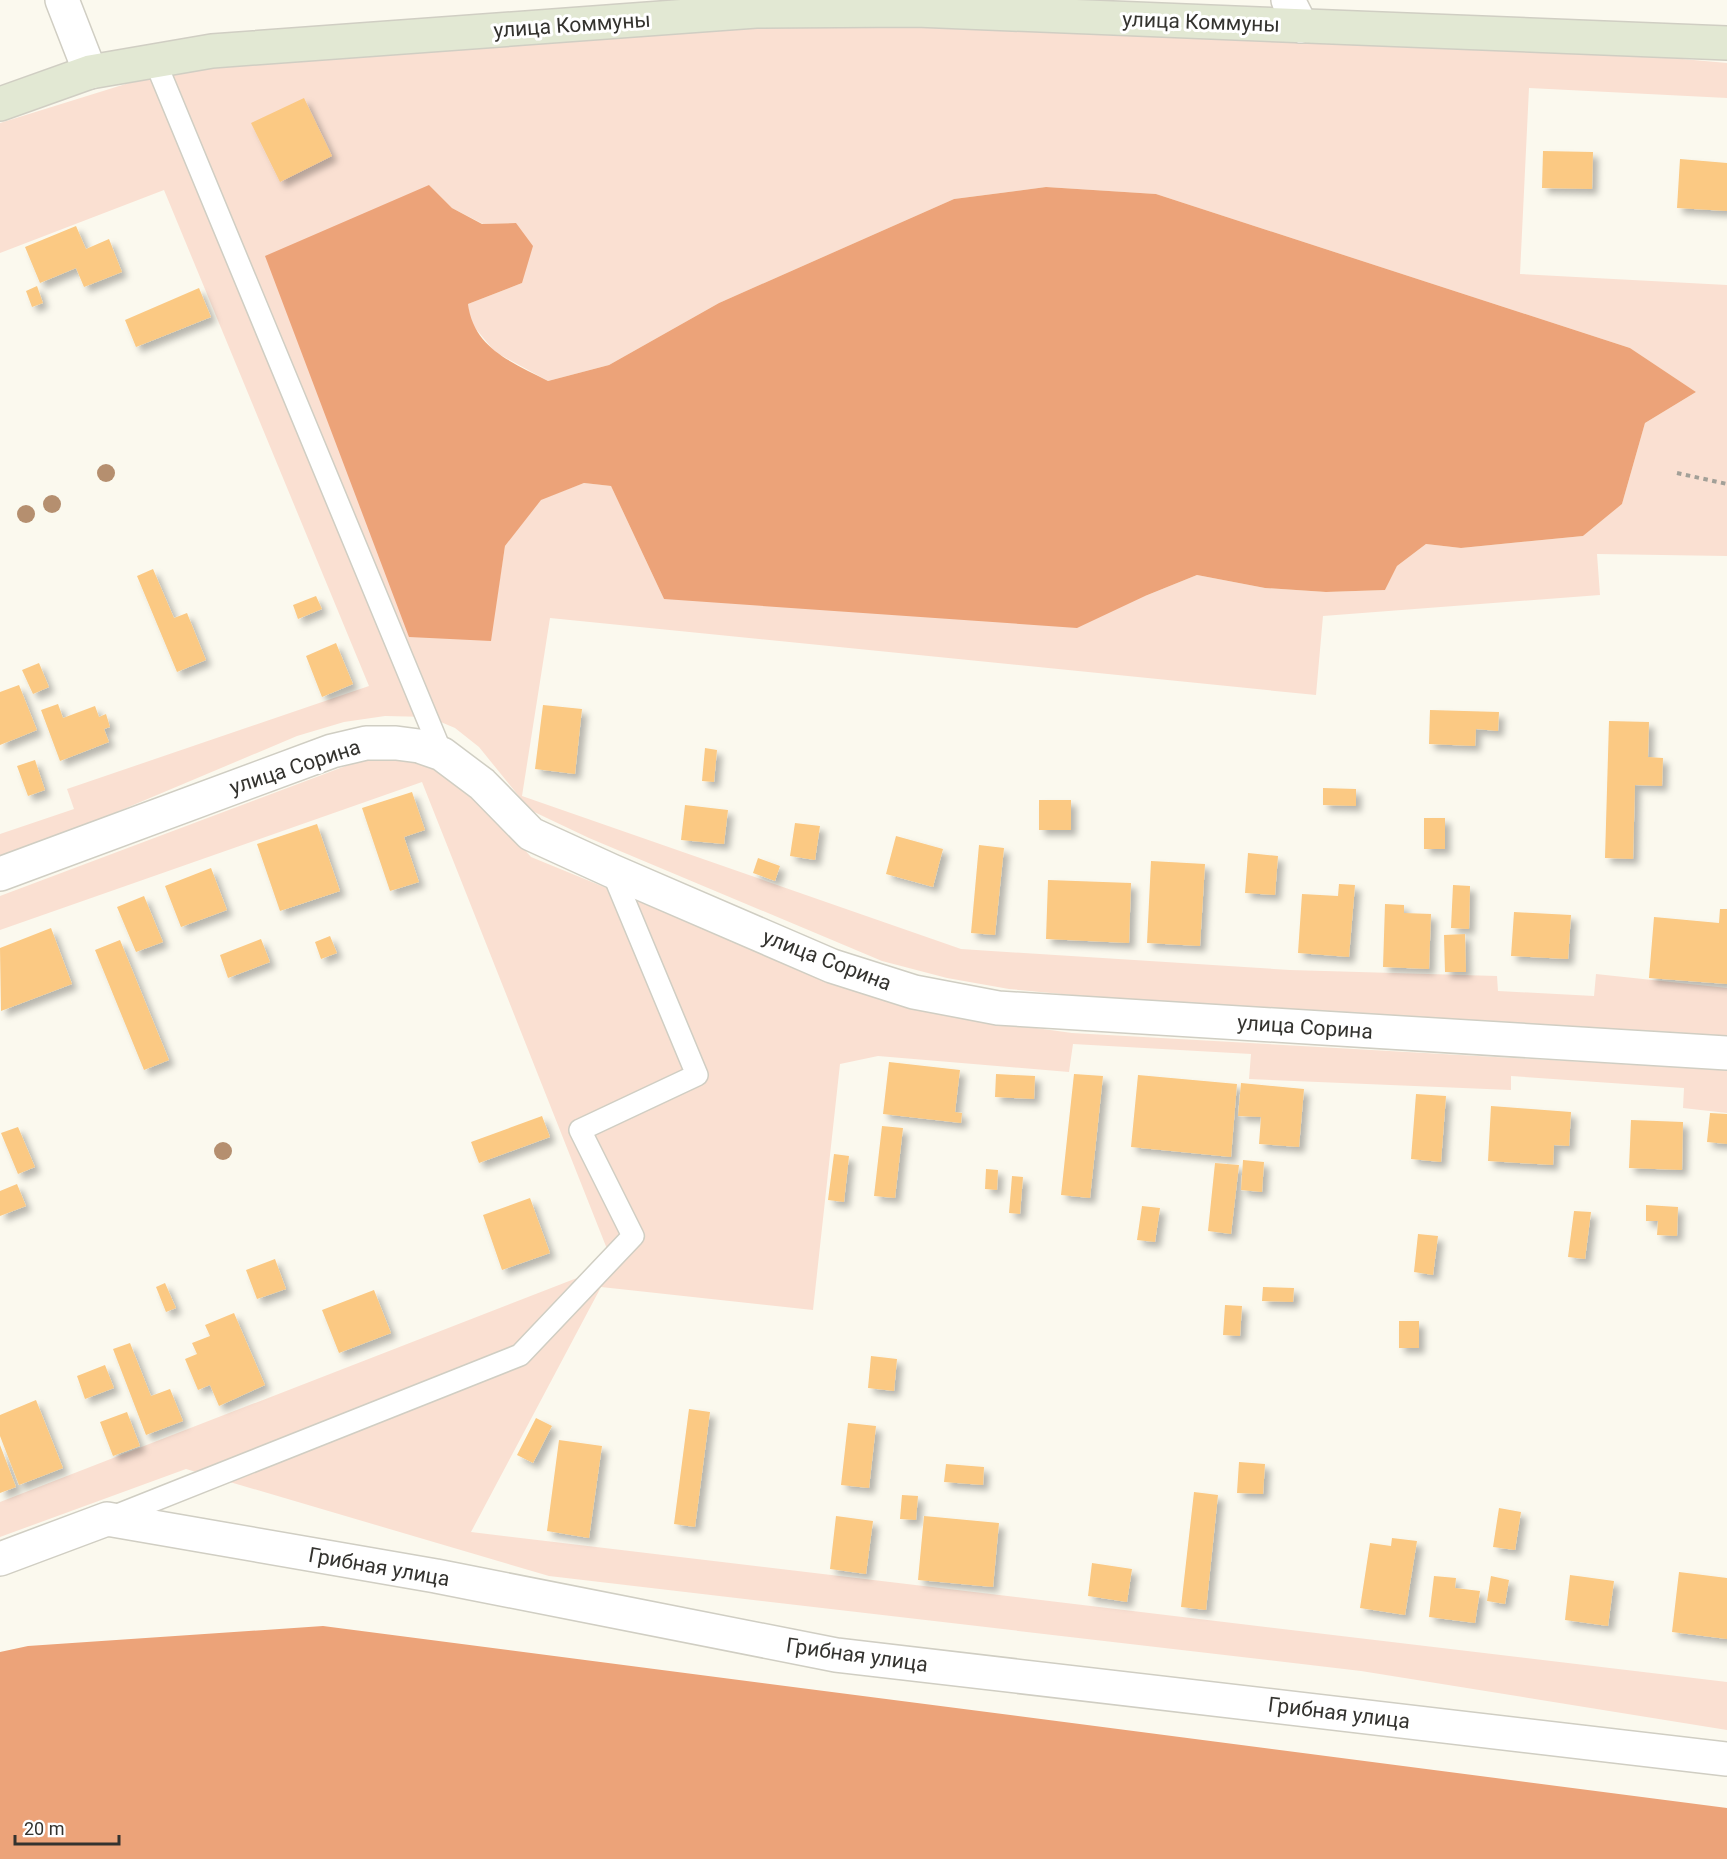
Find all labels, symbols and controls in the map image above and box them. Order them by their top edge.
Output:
street label: улица Коммуны [1122,7,1280,37]
street label: улица Коммуны [493,8,651,42]
street label: улица Сорина [227,735,363,799]
street label: улица Сорина [759,924,895,996]
street label: улица Сорина [1236,1010,1374,1044]
street label: Грибная улица [307,1543,451,1591]
street label: Грибная улица [785,1633,929,1677]
street label: Грибная улица [1267,1692,1411,1734]
scale bar [15,1808,118,1846]
text: 20 m [24,1818,64,1839]

